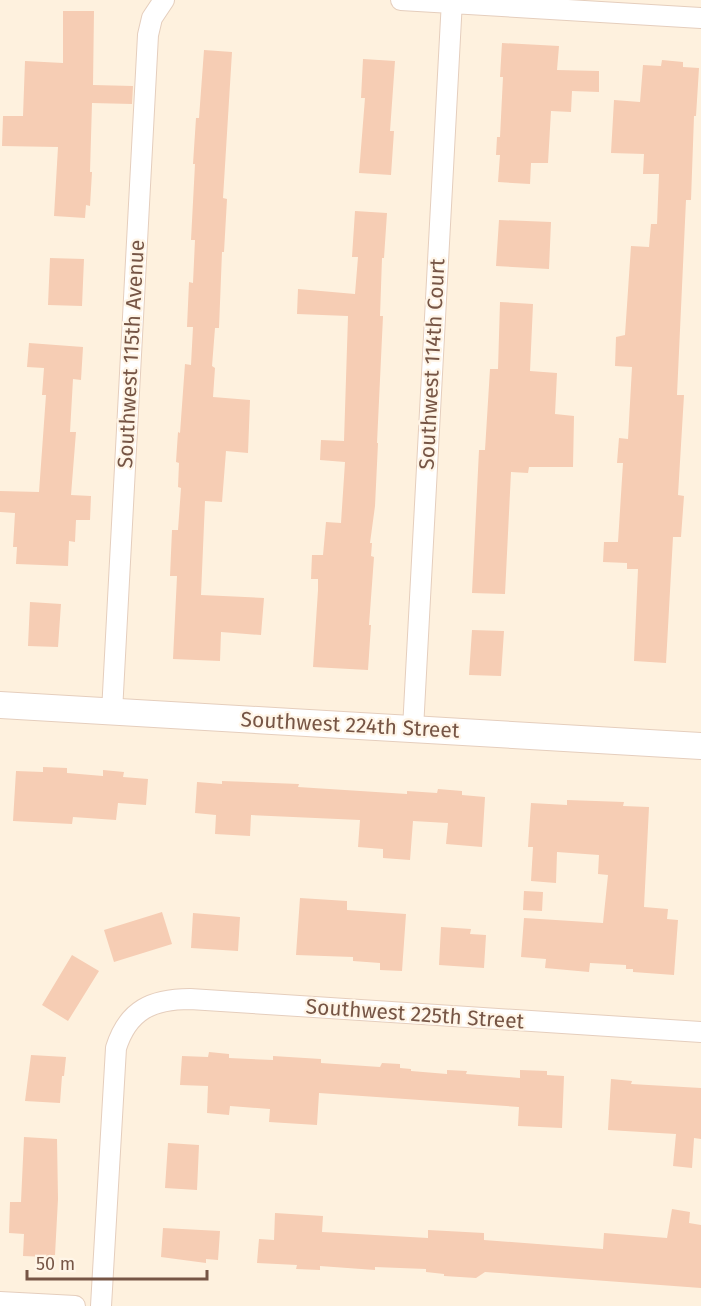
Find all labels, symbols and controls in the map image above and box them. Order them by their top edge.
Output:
street label: Southwest 115th Avenue [112,239,150,469]
street label: Southwest 114th Court [413,257,451,470]
street label: Southwest 224th Street [240,706,460,744]
street label: Southwest 225th Street [305,993,525,1035]
scale bar [27,1243,207,1281]
text: 50 m [36,1253,75,1275]

